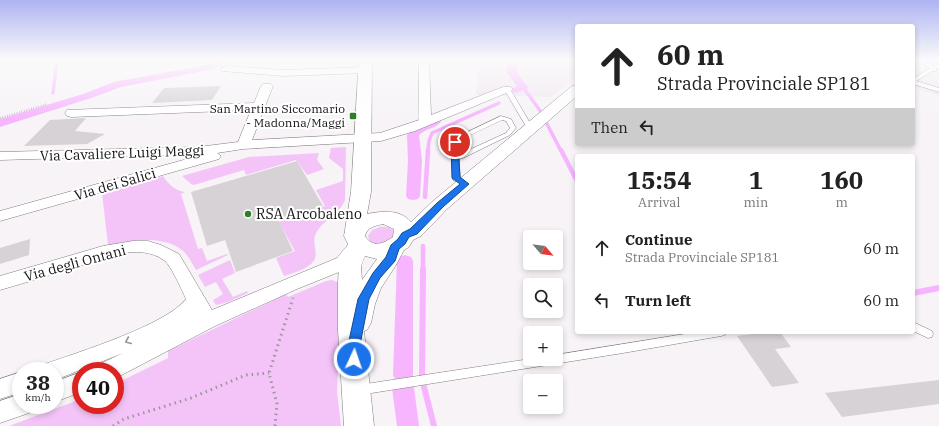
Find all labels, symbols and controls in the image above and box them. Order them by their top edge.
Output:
text: 60 m [657,36,724,73]
icon: ahead [591,40,643,92]
text: Strada Provinciale SP181 [657,72,871,95]
place label: San Martino Siccomario - Madonna/Maggi [210,101,345,130]
marker: San Martino Siccomario - Madonna/Maggi [348,111,358,121]
icon: left [636,116,658,138]
text: Then [591,118,628,137]
pin [438,125,472,159]
icon: arrive [444,131,466,153]
street label: Via Cavaliere Luigi Maggi [39,141,205,165]
street label: Via dei Salici [72,164,158,204]
text: 15:54 [627,164,692,196]
text: 1 [749,164,763,196]
text: 160 [820,164,863,196]
text: Arrival [638,194,680,211]
text: min [743,194,768,211]
text: m [835,194,848,211]
place label: RSA Arcobaleno [256,205,362,223]
marker: RSA Arcobaleno [243,209,253,219]
north arrow [523,230,563,270]
map controls [523,230,563,414]
text: Continue [625,230,692,249]
icon: ahead [591,237,613,259]
text: 60 m [863,239,899,258]
street label: Via degli Ontani [22,241,128,285]
text: Strada Provinciale SP181 [625,249,779,266]
button: search [523,278,563,318]
icon: left [591,289,613,311]
text: Turn left [625,291,691,310]
text: 60 m [863,291,899,310]
button: + [523,326,563,366]
one-way arrow [125,337,132,345]
position arrow [333,338,375,380]
speed limit sign: 40 [72,362,124,414]
text: 38 [26,369,50,396]
button: − [523,374,563,414]
text: km/h [25,391,51,404]

